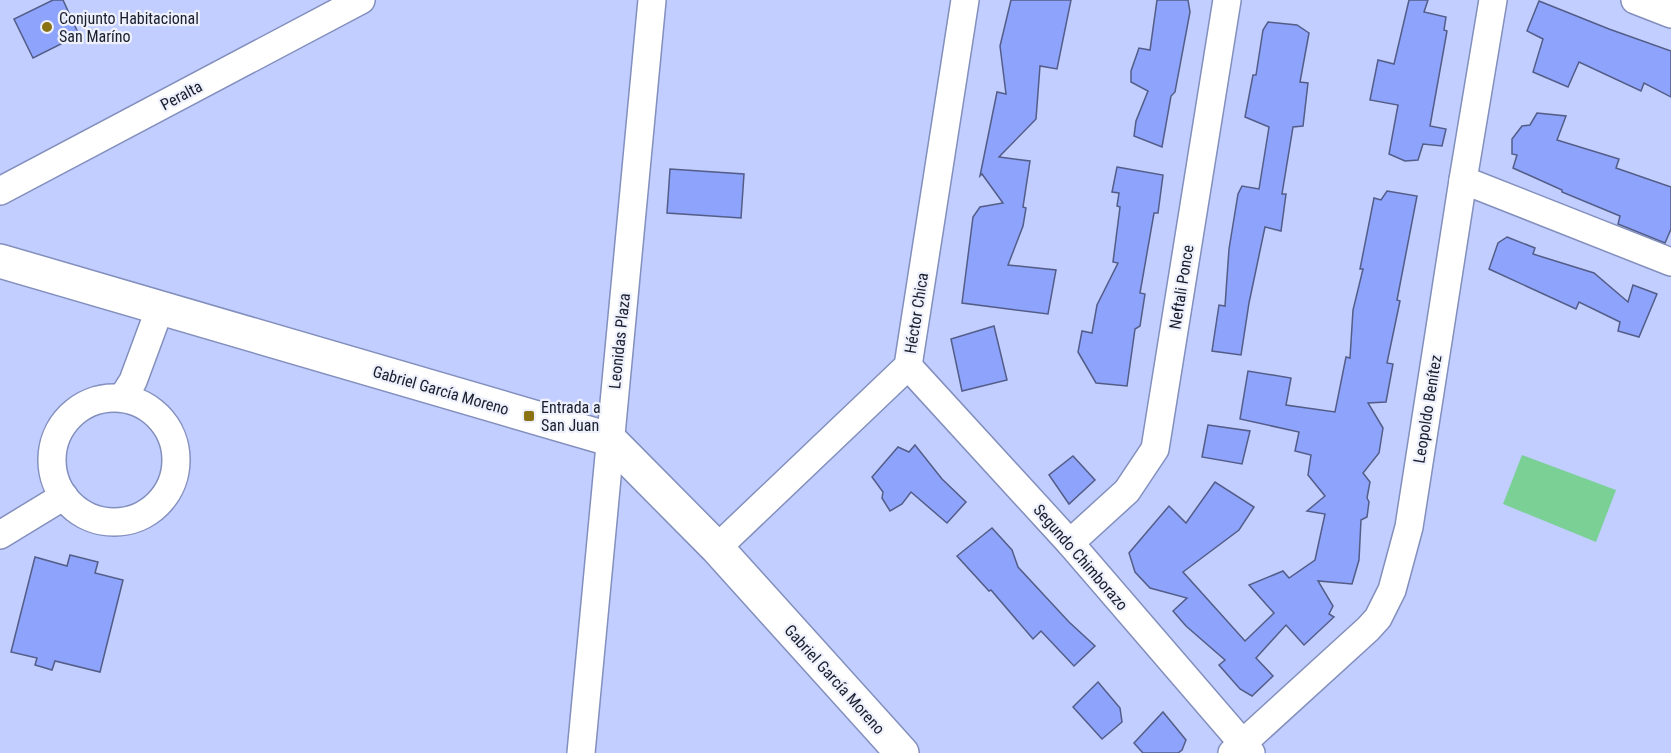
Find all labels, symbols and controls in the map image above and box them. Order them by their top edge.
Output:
place label: Conjunto Habitacional San Maríno [59,9,199,46]
marker: Conjunto Habitacional San Maríno [40,20,54,34]
street label: Peralta [157,77,205,114]
street label: Neftali Ponce [1165,243,1198,331]
street label: Héctor Chica [901,271,932,355]
street label: Leonidas Plaza [605,292,634,390]
street label: Leopoldo Benítez [1410,354,1445,465]
street label: Gabriel García Moreno [371,362,511,419]
place label: Entrada a San Juan [541,398,601,435]
marker: Entrada a San Juan [522,409,536,423]
street label: Segundo Chimborazo [1029,500,1132,614]
street label: Gabriel García Moreno [780,621,889,738]

